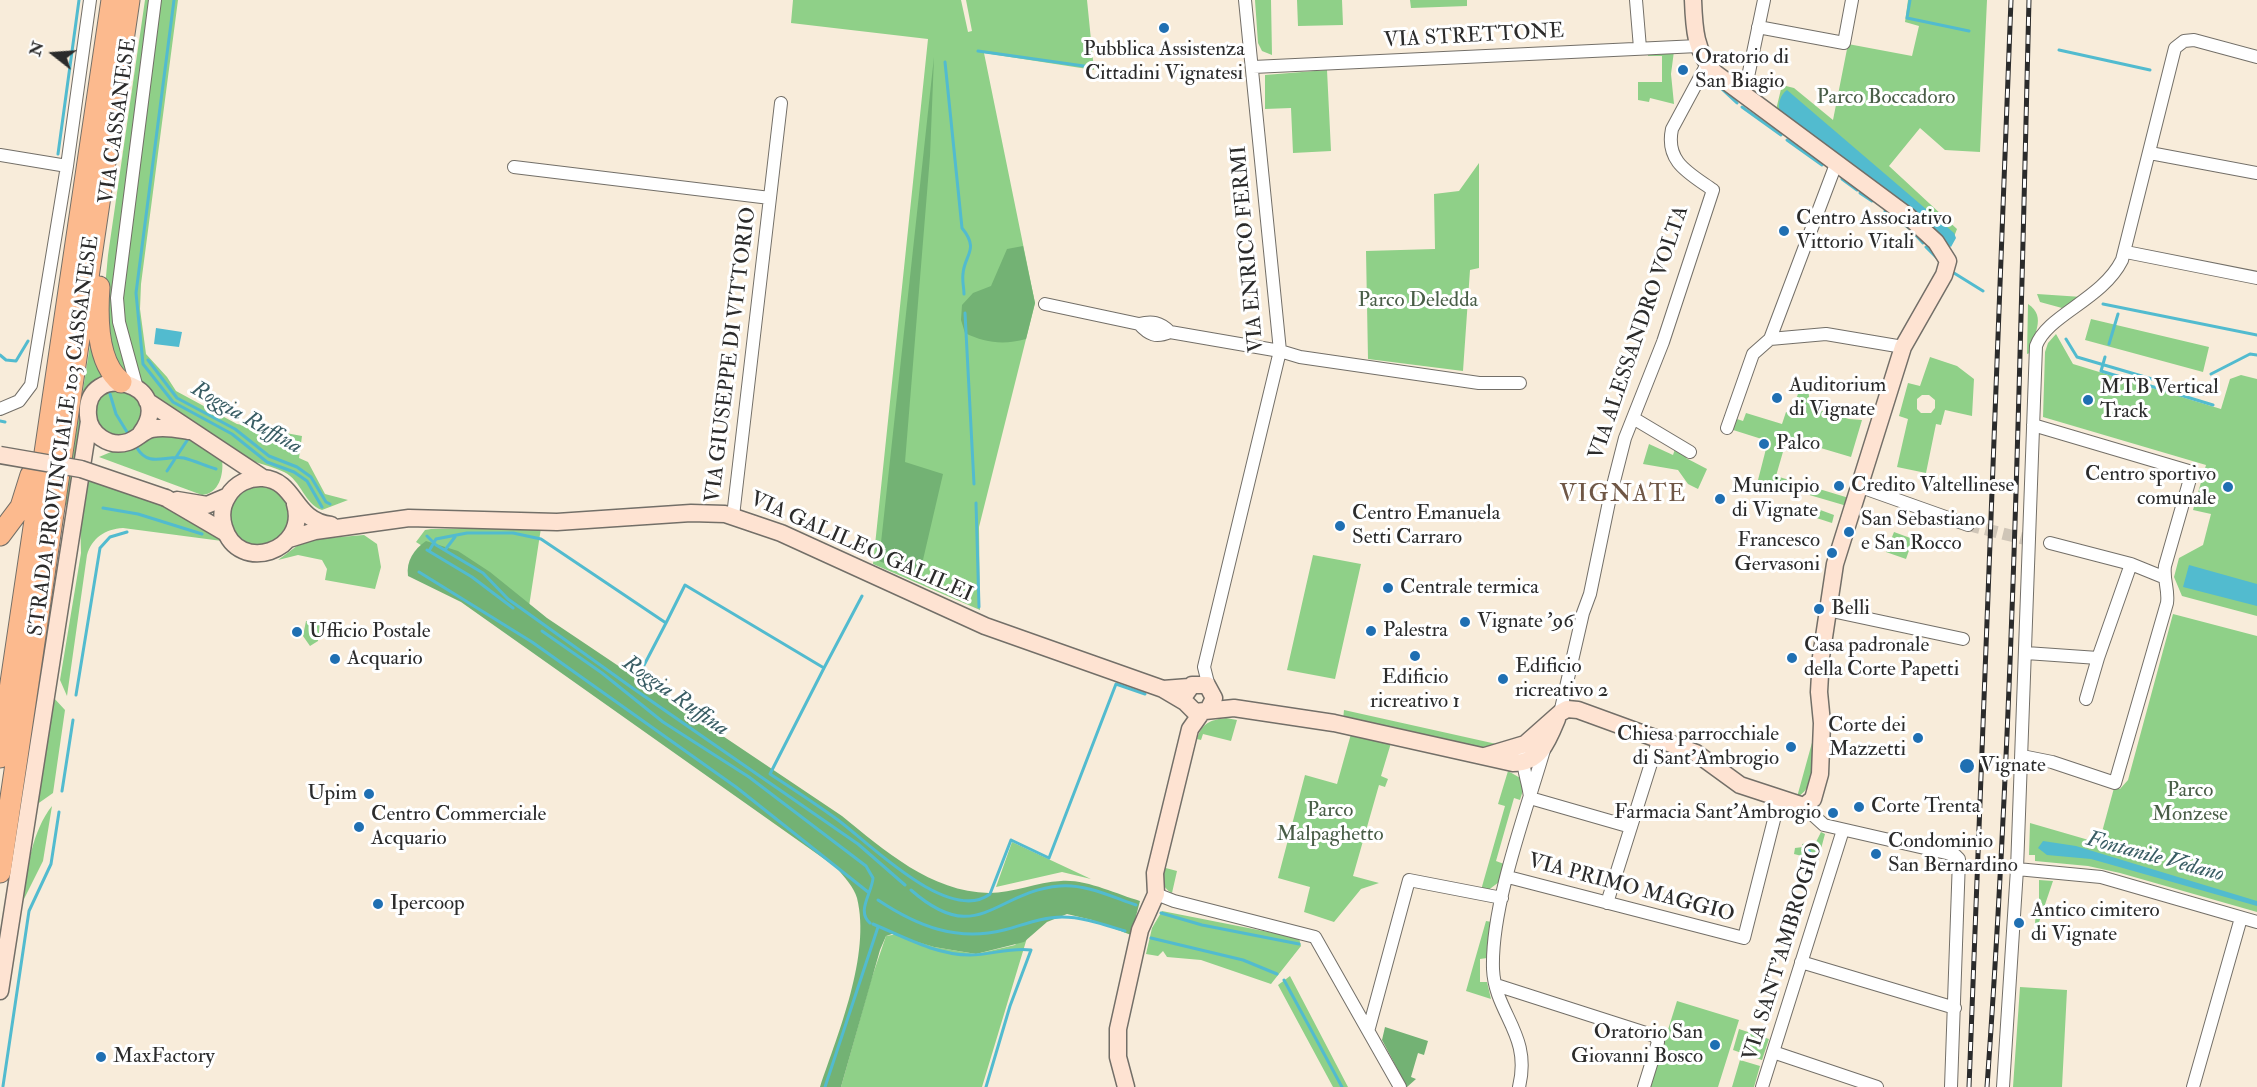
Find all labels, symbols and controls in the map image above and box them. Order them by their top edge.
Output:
street label: VIA STRETTONE [1383,20,1565,54]
marker: Pubblica Assistenza Cittadini Vignatesi [1157,21,1171,35]
north arrow [24,24,84,84]
street label: VIA CASSANESE [95,36,143,206]
place label: Pubblica Assistenza Cittadini Vignatesi [1083,37,1245,87]
text: N [25,39,48,59]
place label: Oratorio di San Biagio [1695,45,1789,95]
marker: Oratorio di San Biagio [1676,63,1690,77]
park label: Parco Boccadoro [1817,85,1955,111]
street label: VIA ENRICO FERMI [1227,145,1271,353]
street label: VIA ALESSANDRO VOLTA [1585,203,1695,463]
street label: VIA GIUSEPPE DI VITTORIO [701,206,763,504]
place label: Centro Associativo Vittorio Vitali [1796,206,1952,256]
marker: Centro Associativo Vittorio Vitali [1777,224,1791,238]
street label: STRADA PROVINCIALE 103 CASSANESE [24,234,106,638]
park label: Parco Deledda [1358,288,1478,314]
place label: Auditorium di Vignate [1789,373,1886,423]
place label: MTB Vertical Track [2100,375,2219,425]
water label: Roggia Ruffina [186,377,306,461]
marker: Auditorium di Vignate [1770,391,1784,405]
marker: MTB Vertical Track [2081,393,2095,407]
place label: Palco [1776,431,1820,457]
marker: Palco [1757,437,1771,451]
place label: Centro sportivo comunale [2085,462,2216,512]
place label: Credito Valtellinese [1851,473,2014,499]
place label: Municipio di Vignate [1732,474,1819,524]
marker: Credito Valtellinese [1832,479,1846,493]
marker: Centro sportivo comunale [2221,480,2235,494]
district label: VIGNATE [1559,482,1687,510]
street label: VIA GALILEO GALILEI [746,487,976,609]
marker: Municipio di Vignate [1713,492,1727,506]
place label: Centro Emanuela Setti Carraro [1352,501,1500,551]
place label: San Sebastiano e San Rocco [1861,507,1985,557]
marker: Centro Emanuela Setti Carraro [1333,519,1347,533]
marker: San Sebastiano e San Rocco [1842,525,1856,539]
place label: Francesco Gervasoni [1734,528,1820,578]
marker: Francesco Gervasoni [1825,546,1839,560]
place label: Centrale termica [1400,575,1539,601]
marker: Centrale termica [1381,581,1395,595]
place label: Belli [1831,596,1870,622]
marker: Belli [1812,602,1826,616]
place label: Vignate ’96 [1477,609,1574,635]
marker: Vignate ’96 [1458,615,1472,629]
place label: Palestra [1383,618,1448,644]
place label: Ufficio Postale [309,619,431,645]
marker: Palestra [1364,624,1378,638]
marker: Ufficio Postale [290,625,304,639]
place label: Casa padronale della Corte Papetti [1804,633,1959,683]
place label: Acquario [347,646,423,672]
marker: Edificio ricreativo 1 [1408,649,1422,663]
water label: Roggia Ruffina [617,651,733,743]
marker: Casa padronale della Corte Papetti [1785,651,1799,665]
marker: Acquario [328,652,342,666]
place label: Edificio ricreativo 2 [1515,654,1608,704]
place label: Edificio ricreativo 1 [1370,665,1460,715]
marker: Edificio ricreativo 2 [1496,672,1510,686]
place label: Corte dei Mazzetti [1828,713,1906,763]
place label: Chiesa parrocchiale di Sant'Ambrogio [1617,722,1779,772]
marker: Corte dei Mazzetti [1911,731,1925,745]
marker: Chiesa parrocchiale di Sant'Ambrogio [1784,740,1798,754]
place label: Vignate [1980,753,2046,779]
marker: Vignate [1958,757,1976,775]
park label: Parco Monzese [2152,778,2228,828]
place label: Upim [307,781,357,807]
marker: Upim [362,787,376,801]
place label: Corte Trenta [1871,794,1980,820]
park label: Parco Malpaghetto [1276,798,1384,848]
place label: Farmacia Sant'Ambrogio [1614,800,1821,826]
marker: Corte Trenta [1852,800,1866,814]
place label: Centro Commerciale Acquario [371,802,546,852]
marker: Farmacia Sant'Ambrogio [1826,806,1840,820]
marker: Centro Commerciale Acquario [352,820,366,834]
water label: Fontanile Vedano [2083,827,2227,889]
place label: Condominio San Bernardino [1888,829,2018,879]
street label: VIA SANT'AMBROGIO [1739,840,1829,1064]
marker: Condominio San Bernardino [1869,847,1883,861]
street label: VIA PRIMO MAGGIO [1525,849,1737,929]
place label: Ipercoop [390,891,465,917]
marker: Ipercoop [371,897,385,911]
place label: Antico cimitero di Vignate [2031,898,2160,948]
marker: Antico cimitero di Vignate [2012,916,2026,930]
place label: Oratorio San Giovanni Bosco [1571,1020,1703,1070]
marker: Oratorio San Giovanni Bosco [1708,1038,1722,1052]
place label: MaxFactory [113,1044,215,1070]
marker: MaxFactory [94,1050,108,1064]

